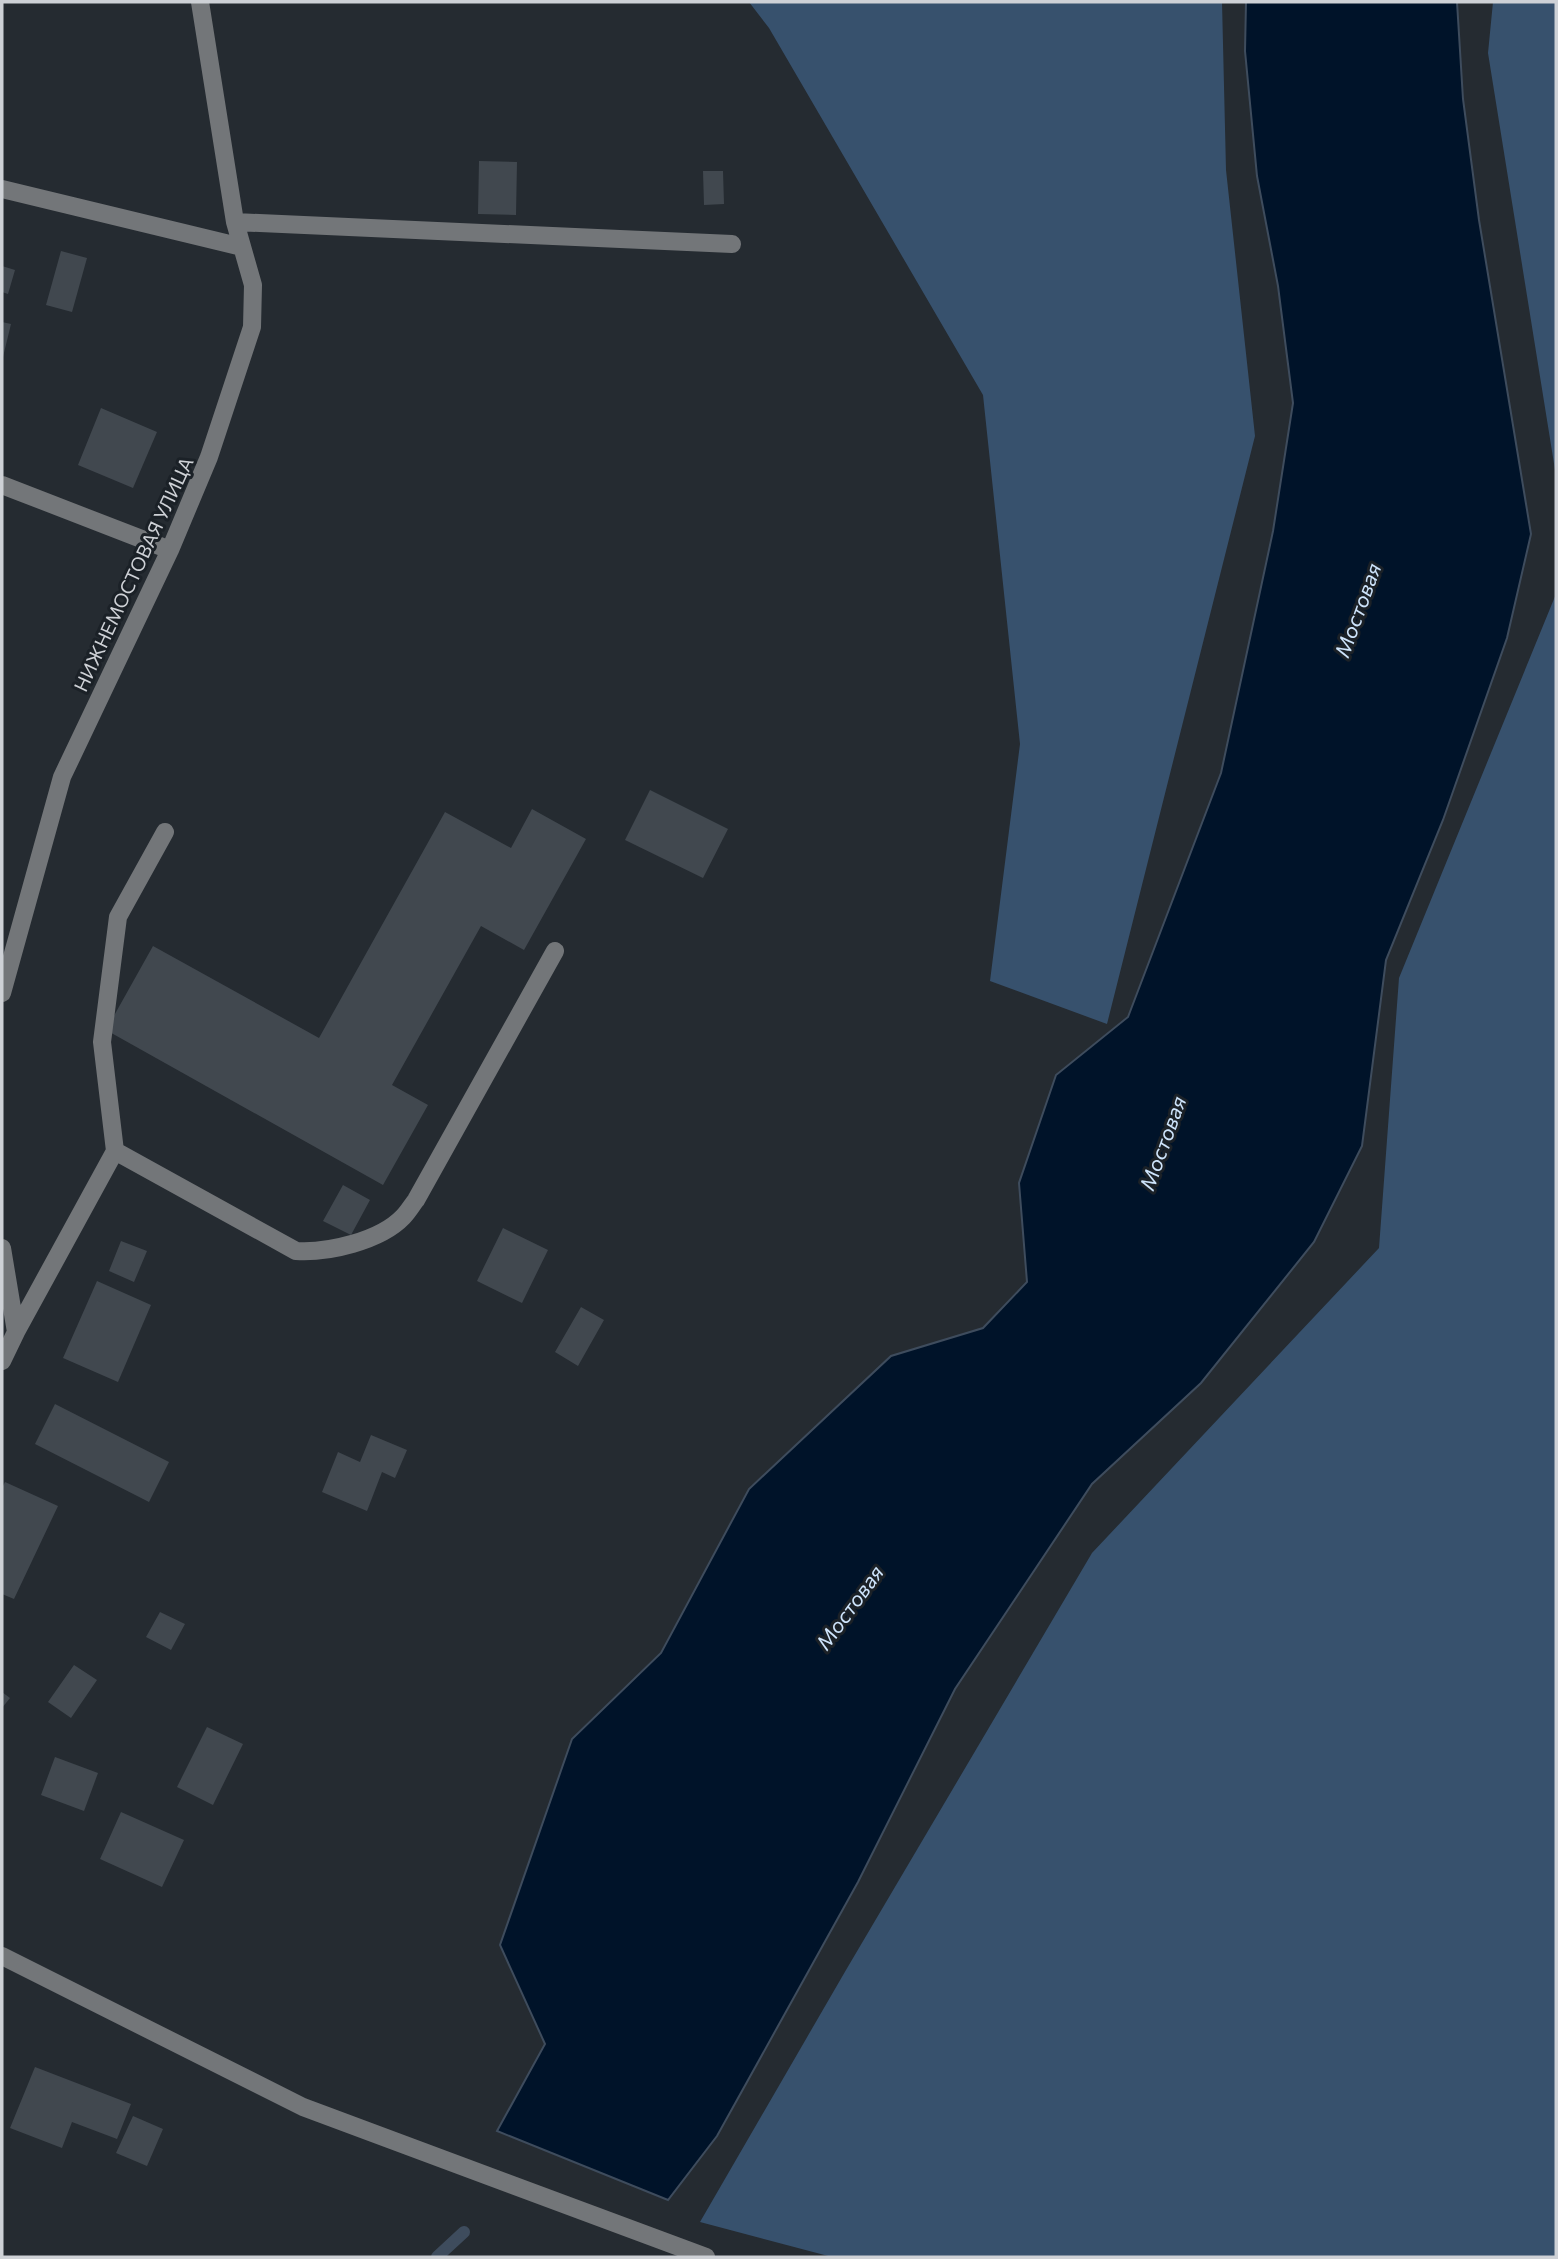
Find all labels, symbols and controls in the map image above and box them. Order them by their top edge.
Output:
street label: НИЖНЕМОСТОВАЯ УЛИЦА [68,453,198,695]
water label: Мостовая [1328,560,1386,660]
water label: Мостовая [1133,1093,1191,1193]
water label: Мостовая [810,1560,888,1654]

